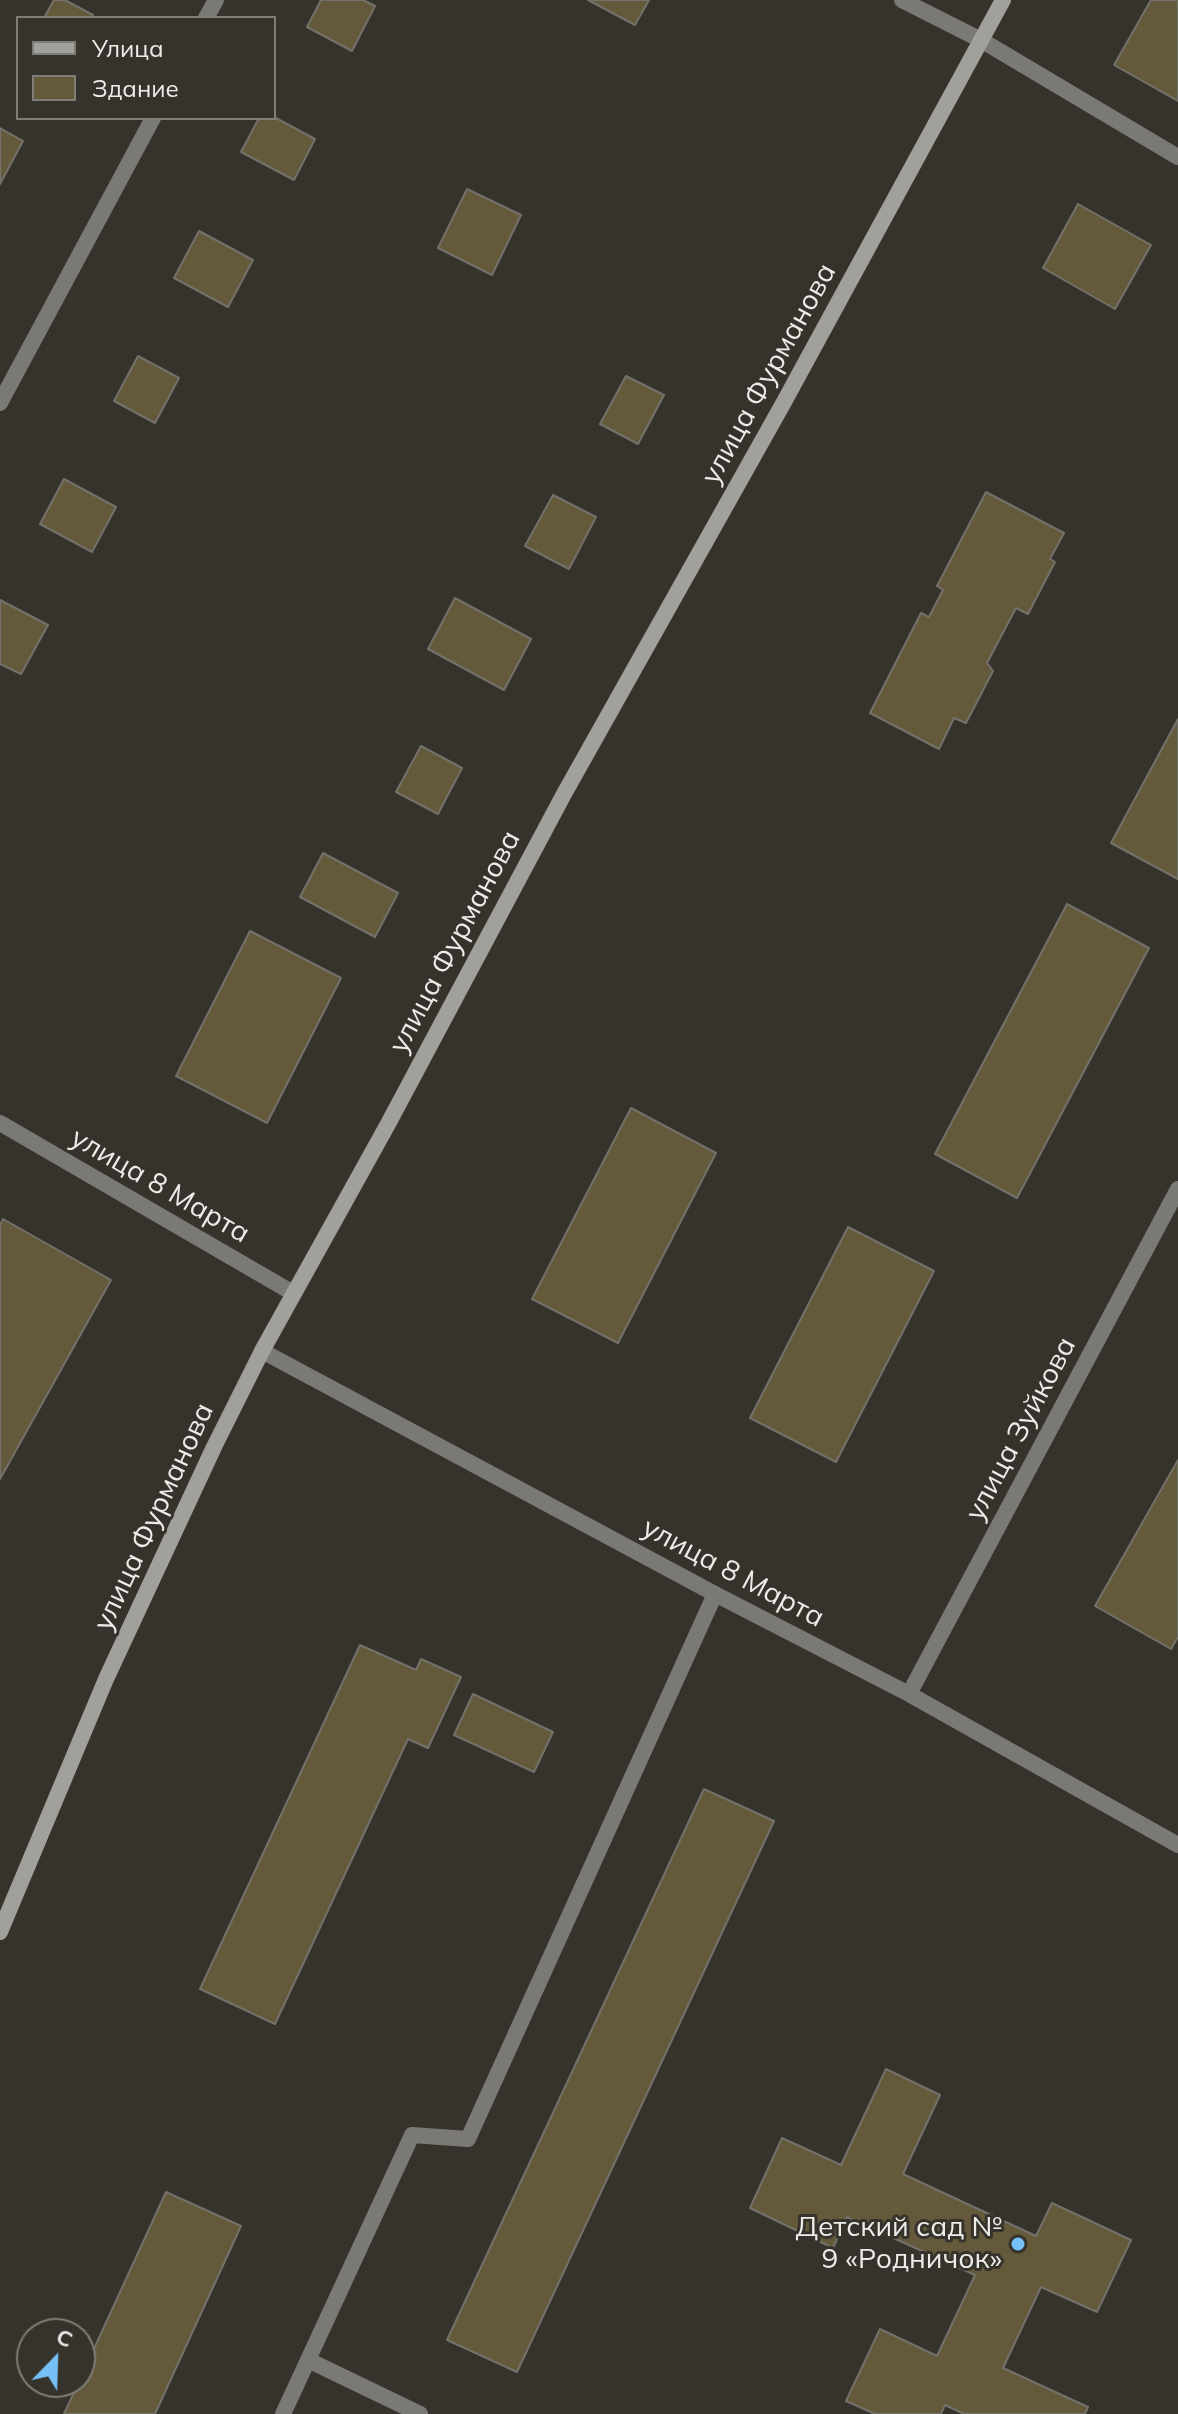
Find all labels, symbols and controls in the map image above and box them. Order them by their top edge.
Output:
legend [16,16,276,120]
text: Улица [92,33,164,63]
text: Здание [92,73,179,103]
street label: улица Фурманова [694,258,844,490]
street label: улица Фурманова [382,825,528,1059]
street label: улица 8 Марта [65,1121,255,1251]
street label: улица Зуйкова [959,1331,1083,1527]
street label: улица Фурманова [87,1398,221,1636]
street label: улица 8 Марта [636,1511,830,1635]
place label: Детский сад № 9 «Родничок» [796,2211,1002,2277]
marker: Детский сад № 9 «Родничок» [1009,2235,1027,2253]
north arrow [16,2318,96,2398]
text: С [52,2322,77,2354]

